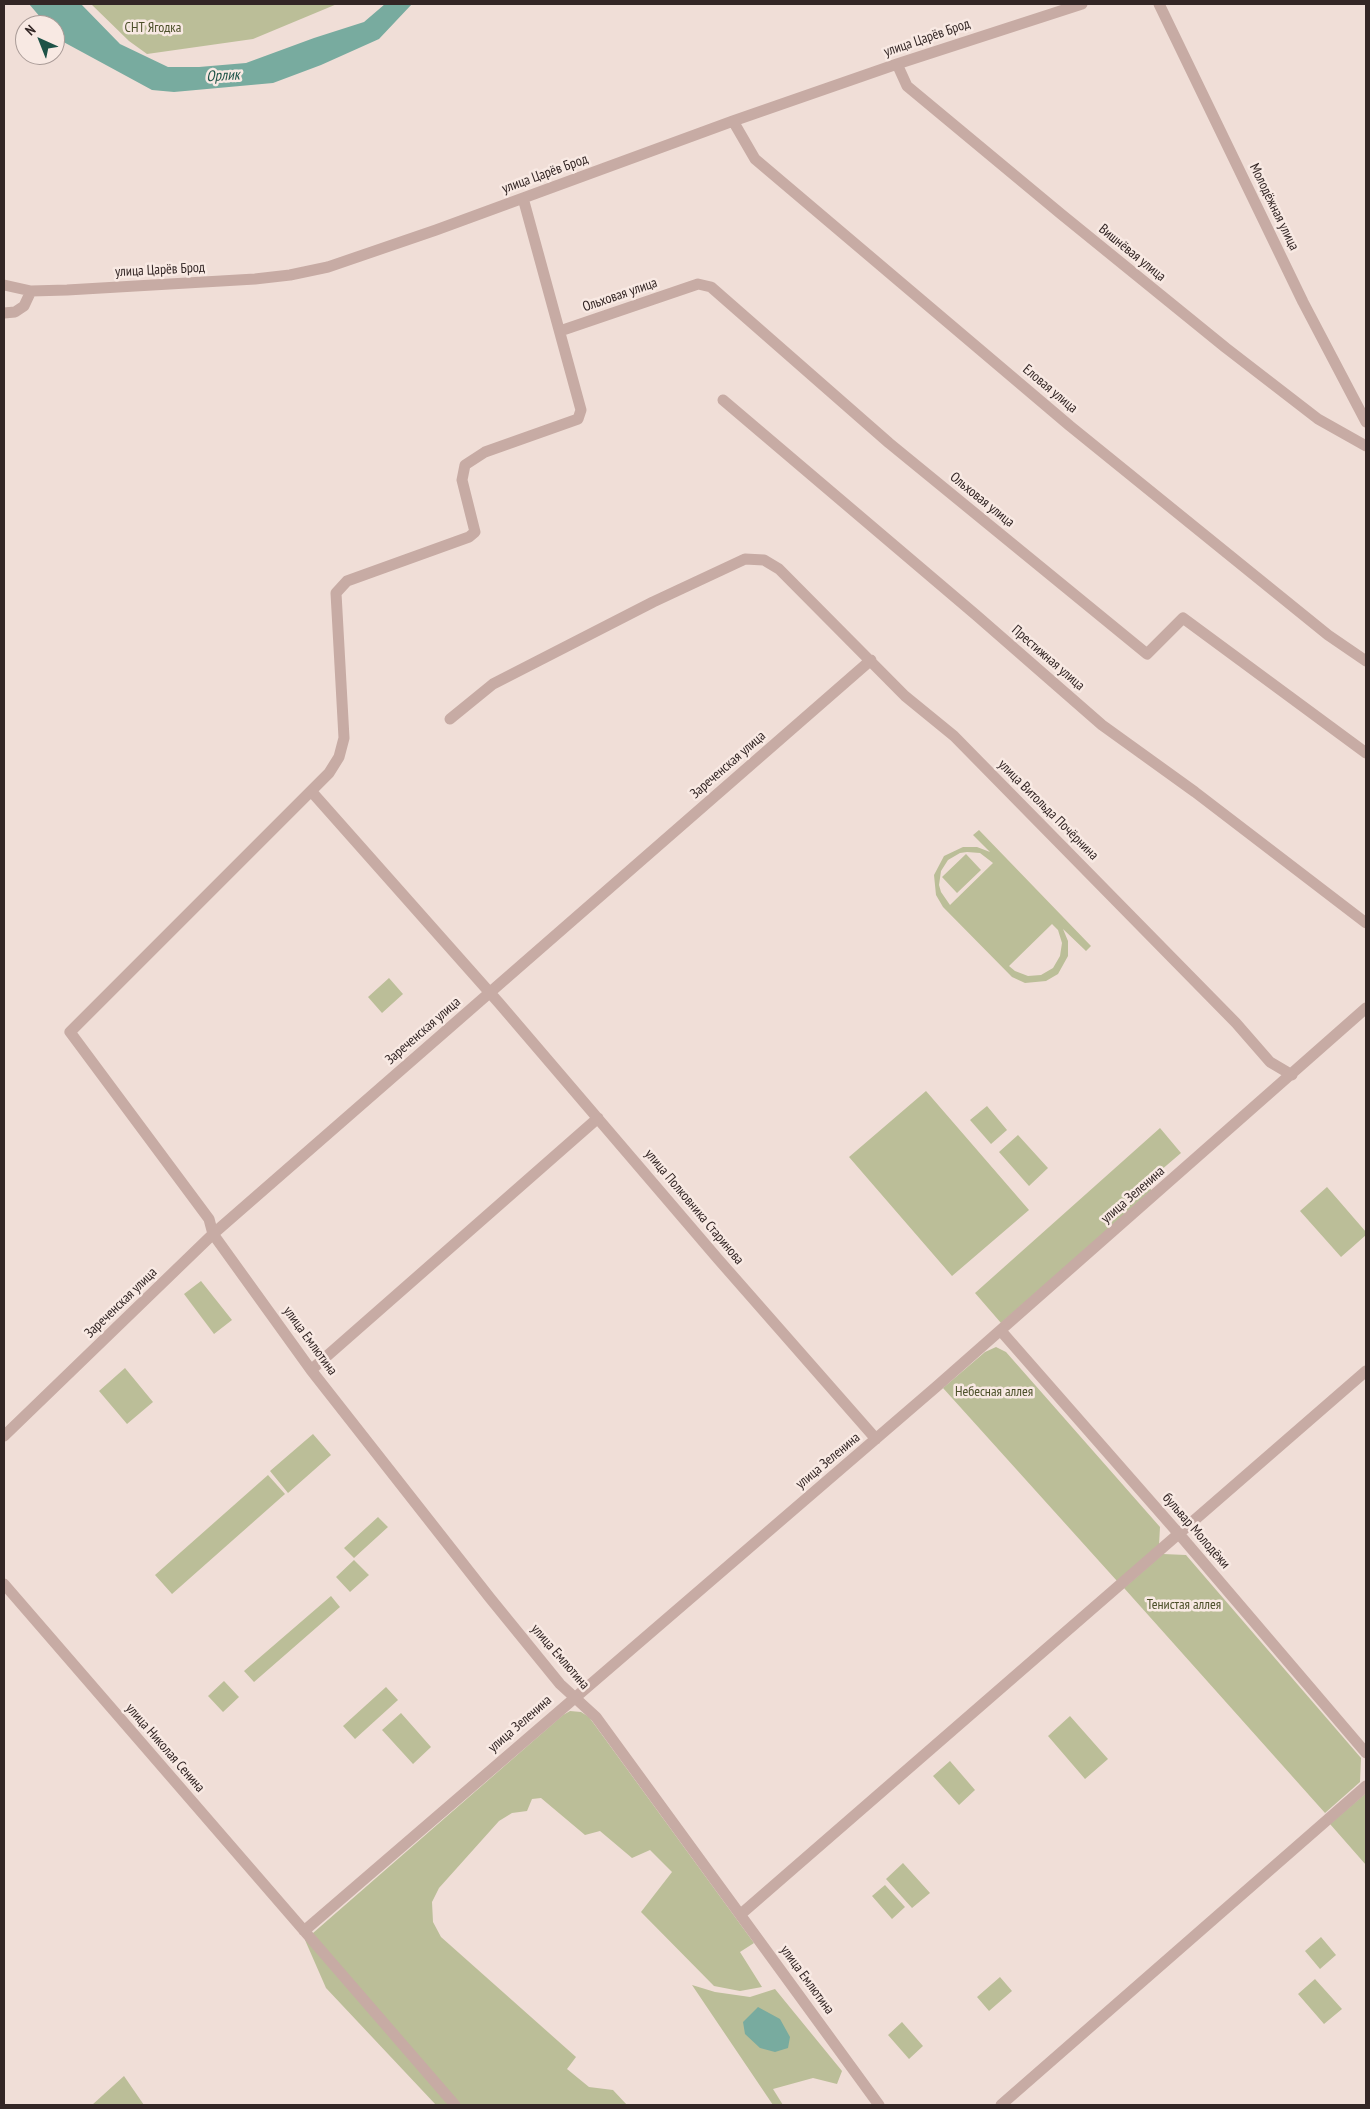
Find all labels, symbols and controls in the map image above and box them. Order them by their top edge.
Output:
north arrow [15,15,65,65]
street label: улица Царёв Брод [882,15,972,61]
park label: СНТ Ягодка [125,20,181,36]
text: N [21,21,39,39]
water label: Орлик [206,66,240,86]
street label: улица Царёв Брод [500,151,590,197]
street label: Молодёжная улица [1246,161,1302,253]
street label: Вишнёвая улица [1095,221,1169,285]
street label: улица Царёв Брод [115,259,205,281]
street label: Ольховая улица [580,274,660,316]
street label: Еловая улица [1019,361,1081,417]
street label: Ольховая улица [946,469,1018,531]
street label: Престижная улица [1008,622,1088,694]
street label: Зареченская улица [687,728,769,802]
street label: улица Витольда Почёрнина [994,756,1102,864]
street label: Зареченская улица [382,994,464,1068]
street label: улица Полковника Старинова [641,1146,747,1268]
street label: улица Зеленина [1098,1163,1168,1227]
street label: Зареченская улица [81,1264,161,1342]
street label: улица Емлютина [279,1303,341,1379]
park label: Небесная аллея [955,1384,1033,1400]
street label: улица Зеленина [792,1429,864,1493]
street label: бульвар Молодёжи [1159,1490,1233,1572]
park label: Тенистая аллея [1147,1597,1221,1613]
street label: улица Емлютина [527,1621,593,1693]
street label: улица Зеленина [485,1692,555,1756]
street label: улица Николая Сенина [122,1700,208,1796]
street label: улица Емлютина [776,1942,838,2018]

